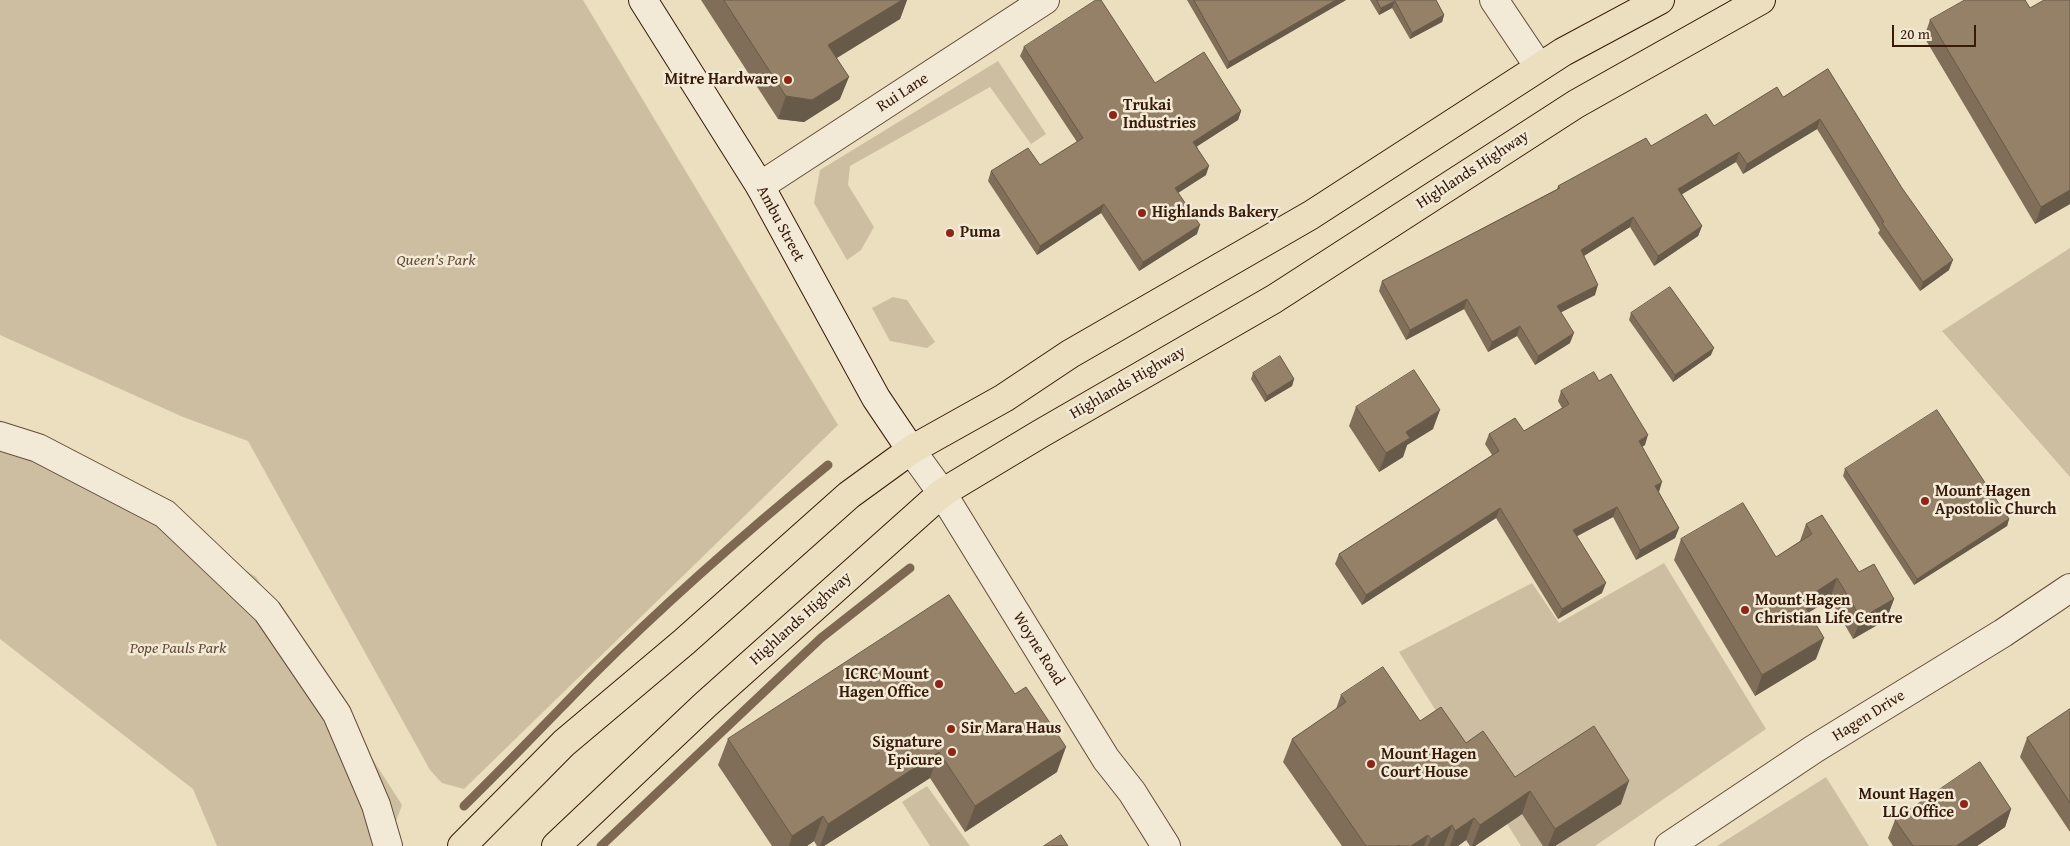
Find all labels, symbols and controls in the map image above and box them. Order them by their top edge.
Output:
scale bar [1895,15,1979,47]
text: 20 m [1900,23,1930,44]
street label: Rui Lane [874,69,932,117]
place label: Mitre Hardware [665,70,778,90]
marker: Mitre Hardware [782,74,794,86]
place label: Trukai Industries [1123,96,1196,134]
marker: Trukai Industries [1107,109,1119,121]
street label: Highlands Highway [1413,126,1533,214]
street label: Ambu Street [752,183,808,265]
place label: Highlands Bakery [1152,203,1278,223]
marker: Highlands Bakery [1136,207,1148,219]
place label: Puma [960,223,1000,243]
marker: Puma [944,227,956,239]
park label: Queen's Park [397,251,475,271]
street label: Highlands Highway [1067,342,1189,424]
place label: Mount Hagen Apostolic Church [1935,482,2056,520]
marker: Mount Hagen Apostolic Church [1919,495,1931,507]
street label: Highlands Highway [746,568,856,670]
place label: Mount Hagen Christian Life Centre [1755,591,1903,629]
marker: Mount Hagen Christian Life Centre [1739,604,1751,616]
street label: Woyne Road [1008,609,1068,689]
park label: Pope Pauls Park [130,639,226,659]
place label: ICRC Mount Hagen Office [839,665,929,703]
marker: ICRC Mount Hagen Office [933,678,945,690]
street label: Hagen Drive [1829,686,1909,746]
place label: Sir Mara Haus [961,719,1061,739]
marker: Sir Mara Haus [945,723,957,735]
place label: Signature Epicure [872,733,942,771]
place label: Mount Hagen Court House [1381,745,1477,783]
marker: Signature Epicure [946,746,958,758]
marker: Mount Hagen Court House [1365,758,1377,770]
place label: Mount Hagen LLG Office [1858,785,1954,823]
marker: Mount Hagen LLG Office [1958,798,1970,810]

